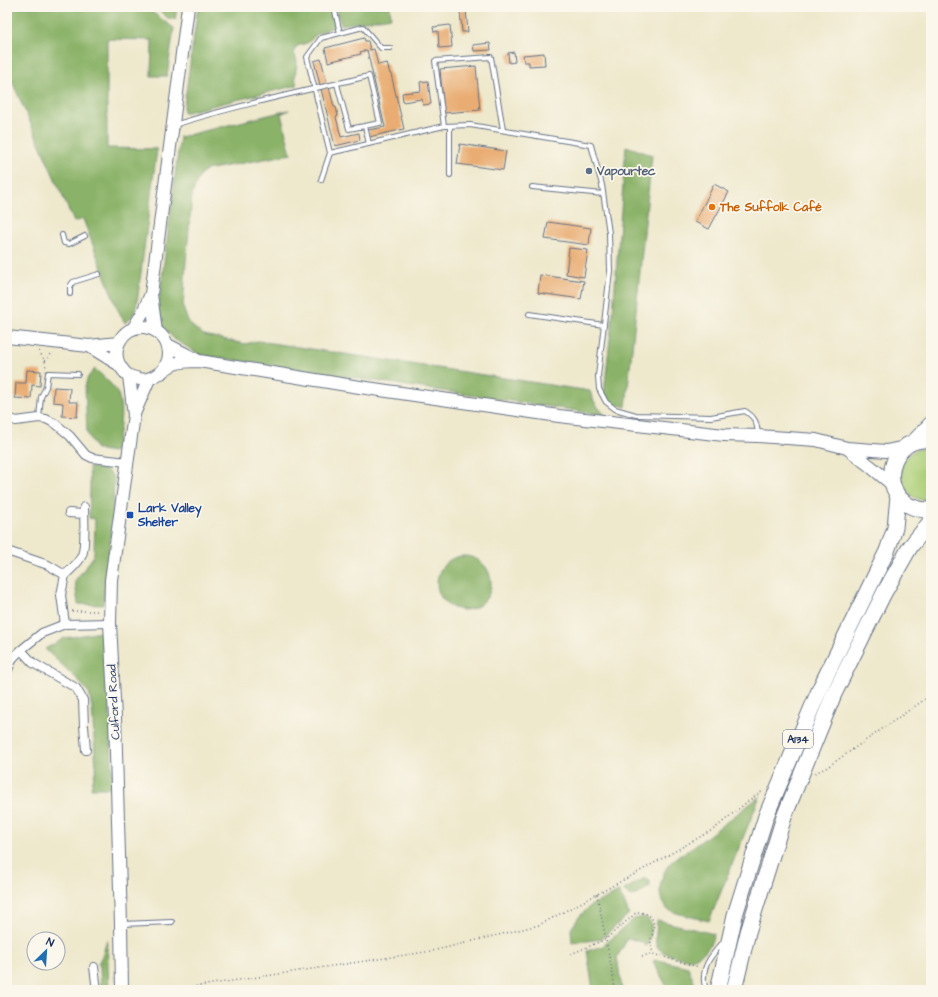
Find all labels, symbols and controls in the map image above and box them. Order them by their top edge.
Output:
place label: Vapourtec [596,163,656,181]
marker: Vapourtec [584,166,594,176]
place label: The Suffolk Café [719,199,822,216]
marker: The Suffolk Café [707,202,717,212]
place label: Lark Valley Shelter [137,500,202,531]
marker: Lark Valley Shelter [125,510,135,520]
street label: Culford Road [104,664,124,740]
road number: A134 [783,730,813,748]
north arrow [26,931,66,971]
text: N [44,934,56,951]

